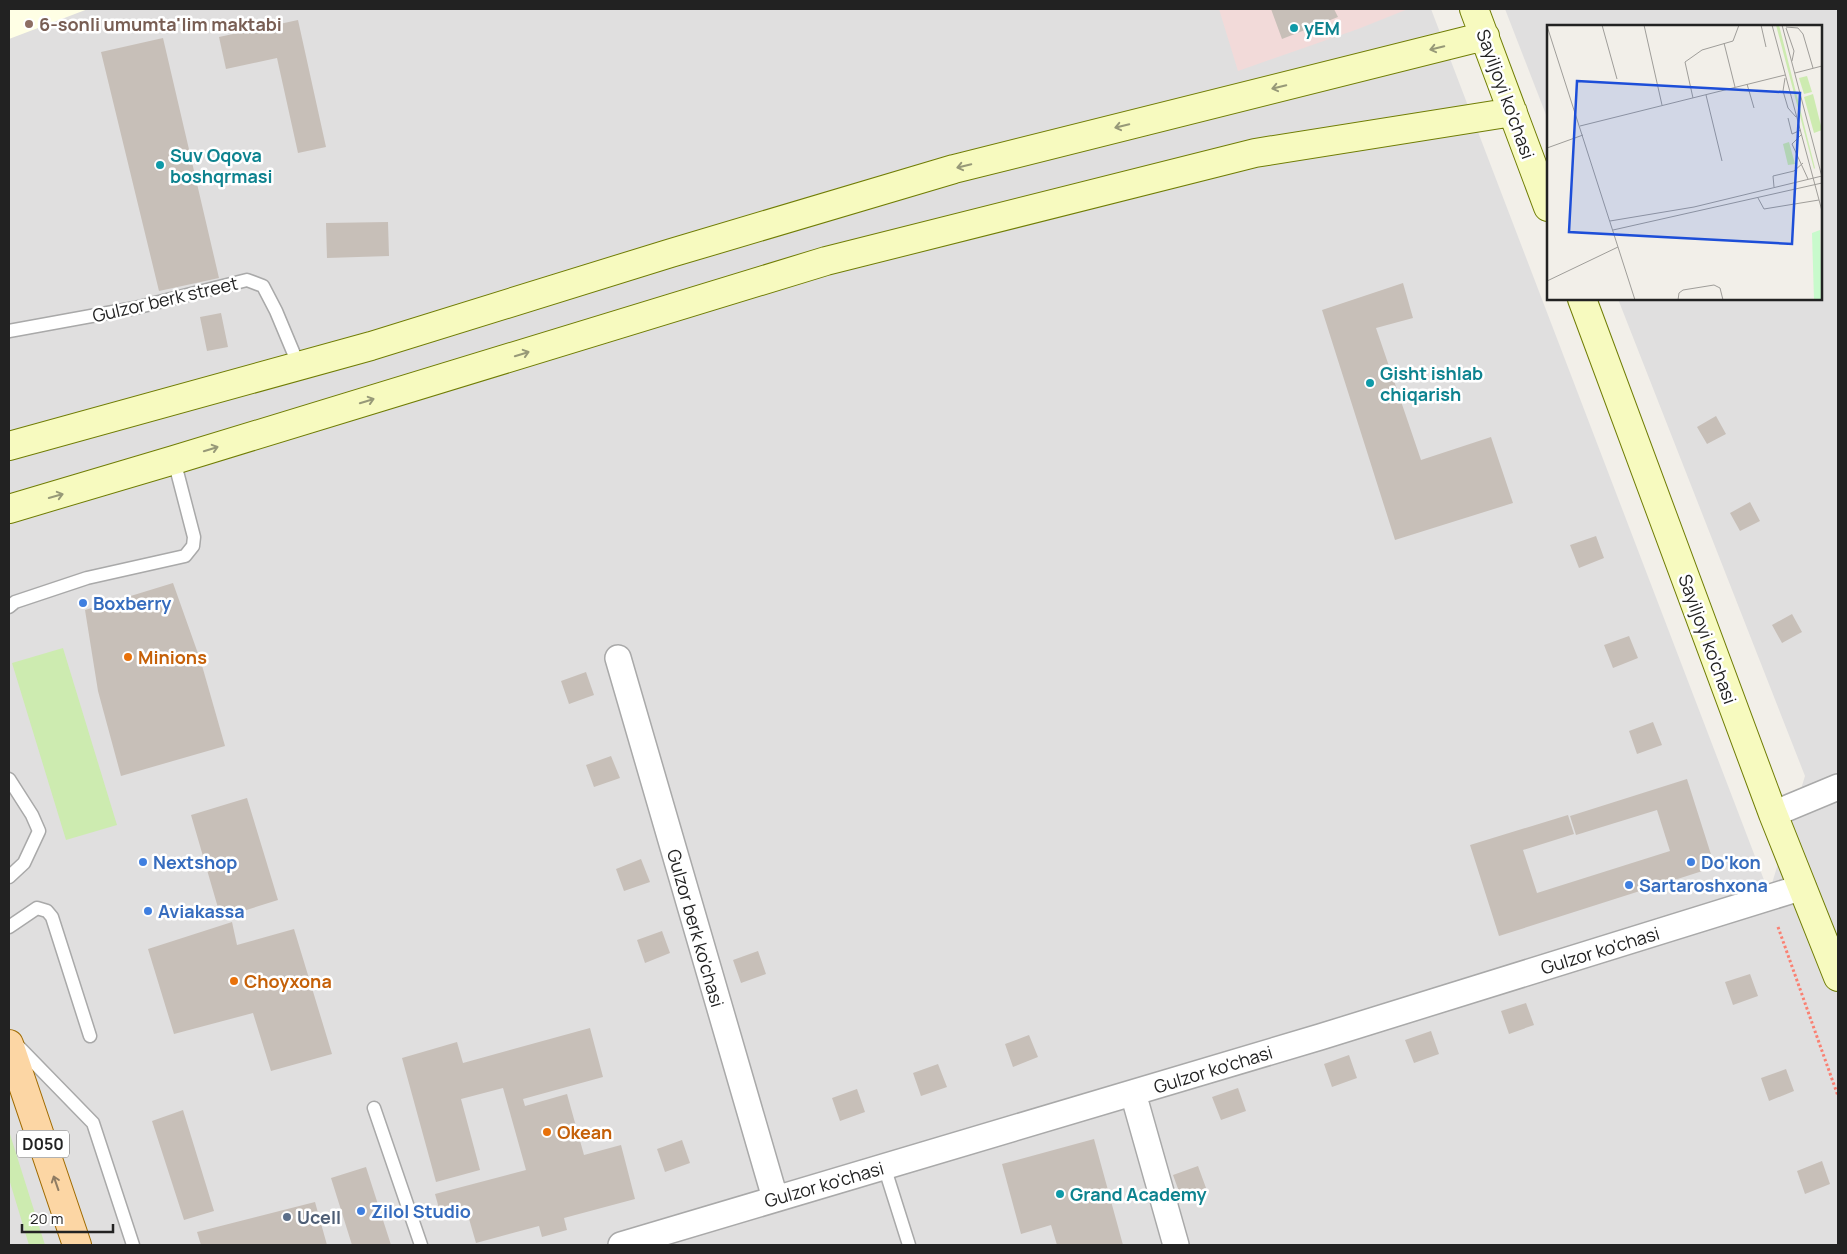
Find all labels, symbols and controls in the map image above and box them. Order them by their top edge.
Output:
place label: 6-sonli umumta'lim maktabi [39,12,282,36]
place label: yEM [1304,16,1340,40]
marker: 6-sonli umumta'lim maktabi [23,18,35,30]
marker: yEM [1288,22,1300,34]
inset map [1547,25,1822,300]
street label: Sayiljoyi ko'chasi [1471,26,1541,162]
one-way arrow [1430,44,1446,53]
one-way arrow [1272,82,1288,92]
one-way arrow [1114,122,1130,132]
place label: Suv Oqova boshqrmasi [170,143,273,188]
marker: Suv Oqova boshqrmasi [154,159,166,171]
one-way arrow [957,162,973,171]
street label: Gulzor berk street [90,271,240,327]
one-way arrow [514,348,530,358]
place label: Gisht ishlab chiqarish [1380,361,1483,406]
marker: Gisht ishlab chiqarish [1364,377,1376,389]
one-way arrow [358,396,374,406]
one-way arrow [203,443,219,453]
one-way arrow [47,490,63,500]
street label: Sayiljoyi ko'chasi [1673,571,1743,707]
place label: Boxberry [93,591,171,615]
marker: Boxberry [77,597,89,609]
place label: Minions [138,645,207,669]
marker: Minions [122,651,134,663]
street label: Gulzor berk ko'chasi [662,846,730,1010]
place label: Nextshop [153,850,237,874]
place label: Do'kon [1701,850,1761,874]
marker: Nextshop [137,856,149,868]
marker: Do'kon [1685,856,1697,868]
place label: Sartaroshxona [1639,873,1768,897]
marker: Sartaroshxona [1623,879,1635,891]
place label: Aviakassa [158,899,245,923]
marker: Aviakassa [142,905,154,917]
street label: Gulzor ko'chasi [1538,921,1662,979]
place label: Choyxona [244,969,332,993]
marker: Choyxona [228,975,240,987]
street label: Gulzor ko'chasi [1151,1040,1275,1098]
place label: Okean [557,1120,612,1144]
marker: Okean [541,1126,553,1138]
road number: D050 [17,1130,69,1158]
street label: Gulzor ko'chasi [762,1156,886,1212]
one-way arrow [51,1175,60,1191]
place label: Grand Academy [1070,1182,1207,1206]
marker: Grand Academy [1054,1188,1066,1200]
place label: Zilol Studio [371,1199,471,1223]
scale bar [22,1202,114,1234]
place label: Ucell [297,1205,341,1229]
marker: Zilol Studio [355,1205,367,1217]
text: 20 m [30,1208,63,1229]
marker: Ucell [281,1211,293,1223]

